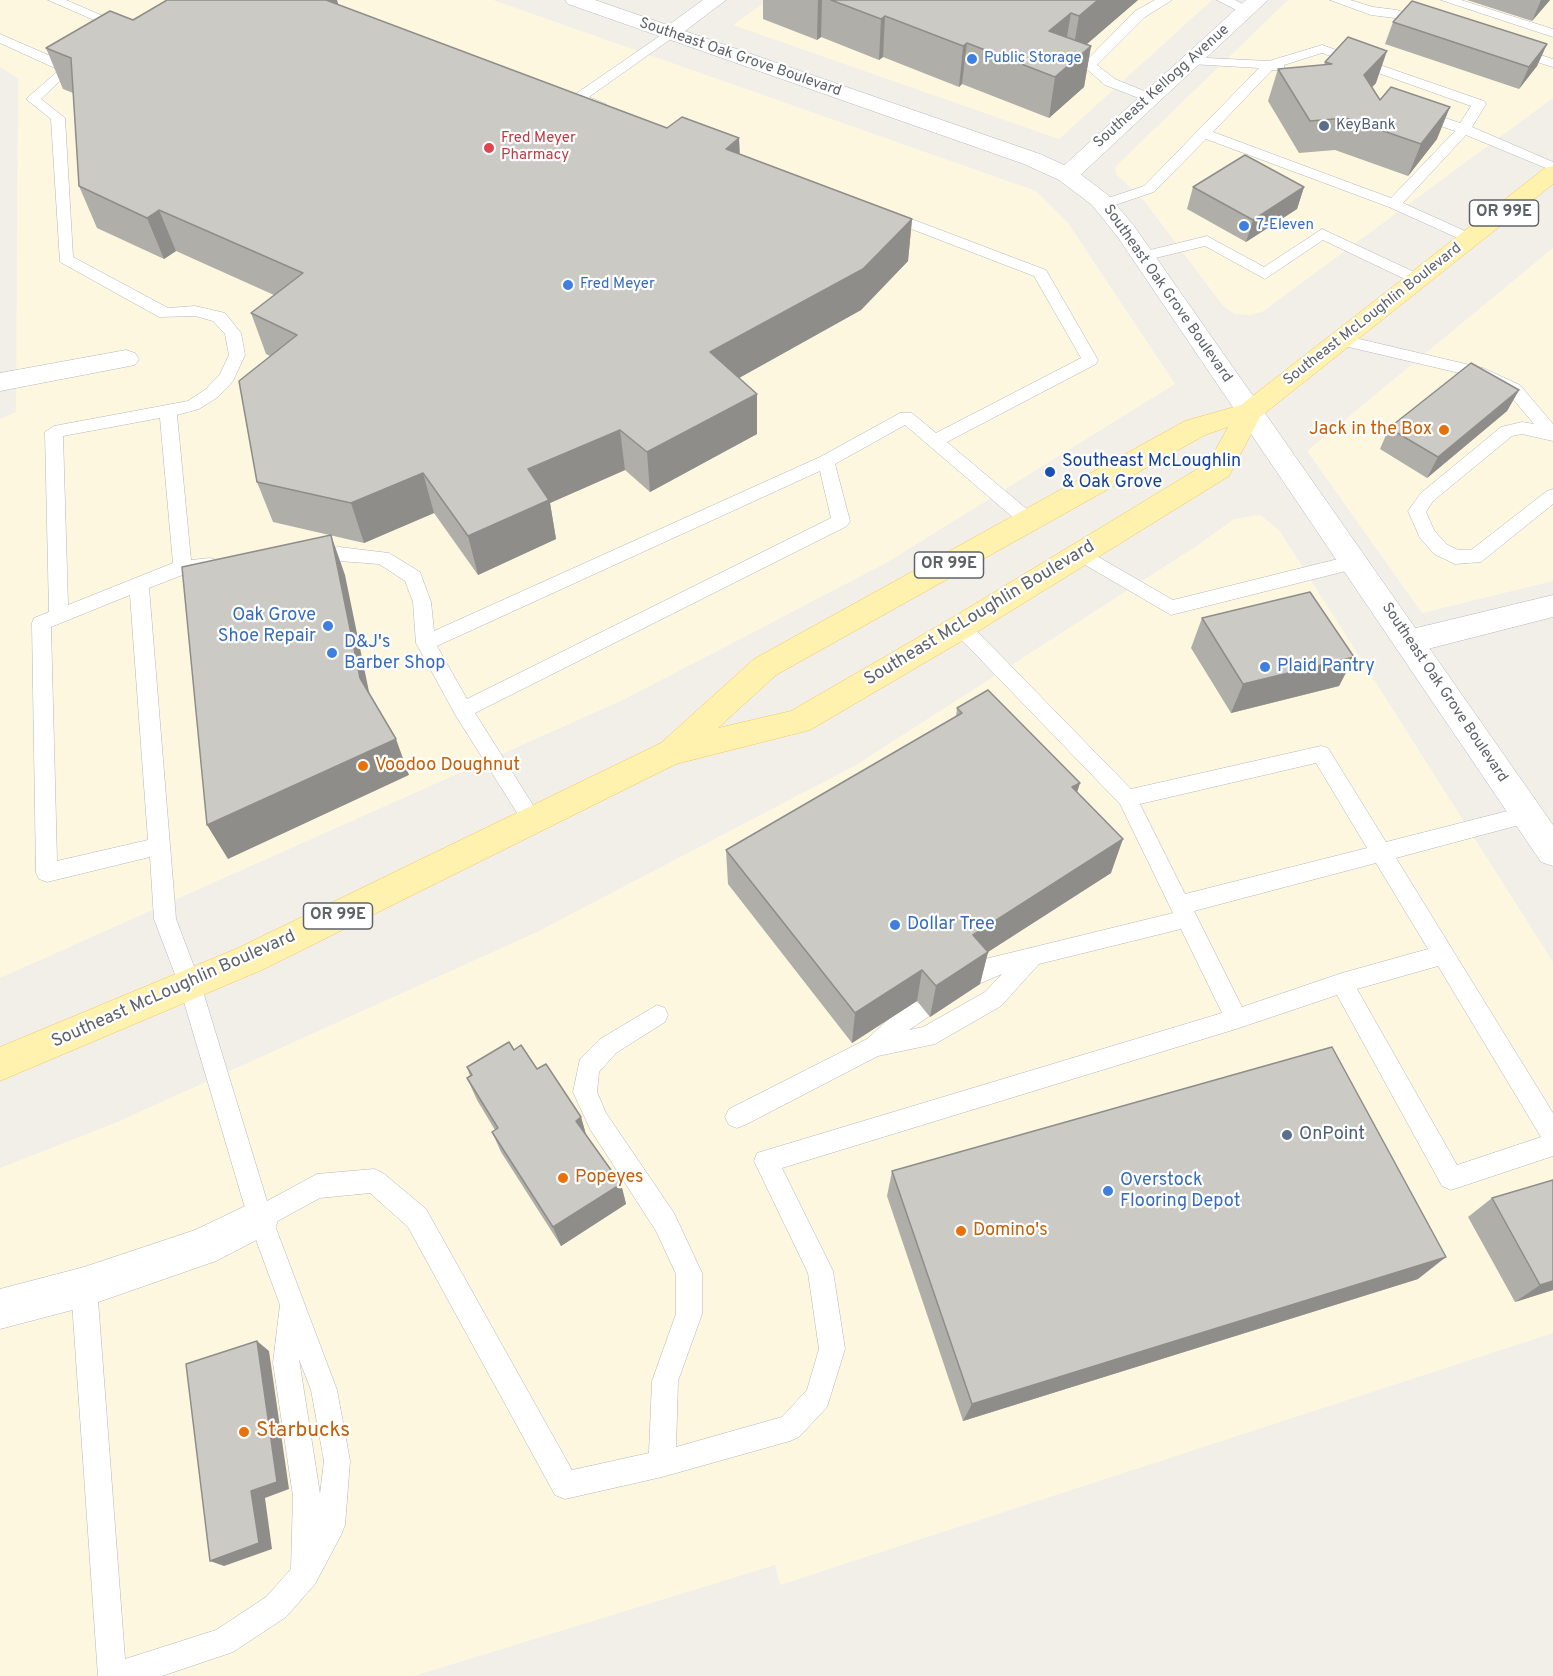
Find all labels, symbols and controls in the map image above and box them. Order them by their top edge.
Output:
street label: Southeast Oak Grove Boulevard [637,15,843,101]
street label: Southeast Kellogg Avenue [1091,21,1233,153]
place label: Public Storage [984,50,1082,68]
marker: Public Storage [965,52,979,66]
place label: KeyBank [1336,117,1396,135]
marker: KeyBank [1317,119,1331,133]
place label: Fred Meyer Pharmacy [501,130,576,165]
marker: Fred Meyer Pharmacy [482,141,496,155]
road number: OR 99E [1470,200,1538,226]
street label: Southeast Oak Grove Boulevard [1099,202,1235,386]
place label: 7-Eleven [1256,217,1314,235]
marker: 7-Eleven [1237,219,1251,233]
street label: Southeast McLoughlin Boulevard [1281,240,1465,390]
place label: Fred Meyer [580,276,655,294]
marker: Fred Meyer [561,278,575,292]
place label: Jack in the Box [1309,419,1432,441]
marker: Jack in the Box [1437,423,1451,437]
place label: Southeast McLoughlin & Oak Grove [1062,451,1241,494]
marker: Southeast McLoughlin & Oak Grove [1043,465,1057,479]
street label: Southeast McLoughlin Boulevard [861,537,1099,691]
road number: OR 99E [914,552,984,578]
street label: Southeast Oak Grove Boulevard [1377,600,1511,786]
place label: Oak Grove Shoe Repair [218,605,316,648]
marker: Oak Grove Shoe Repair [321,619,335,633]
place label: D&J's Barber Shop [344,632,445,674]
marker: D&J's Barber Shop [325,646,339,660]
place label: Plaid Pantry [1277,656,1375,678]
marker: Plaid Pantry [1258,660,1272,674]
place label: Voodoo Doughnut [375,755,520,777]
marker: Voodoo Doughnut [356,759,370,773]
road number: OR 99E [304,903,372,929]
place label: Dollar Tree [907,914,995,936]
marker: Dollar Tree [888,918,902,932]
street label: Southeast McLoughlin Boulevard [49,926,299,1054]
place label: OnPoint [1299,1124,1365,1146]
marker: OnPoint [1280,1128,1294,1142]
place label: Popeyes [575,1167,644,1189]
place label: Overstock Flooring Depot [1120,1170,1240,1212]
marker: Popeyes [556,1171,570,1185]
marker: Overstock Flooring Depot [1101,1184,1115,1198]
place label: Domino's [973,1220,1048,1242]
marker: Domino's [954,1224,968,1238]
place label: Starbucks [256,1419,350,1445]
marker: Starbucks [237,1425,251,1439]

